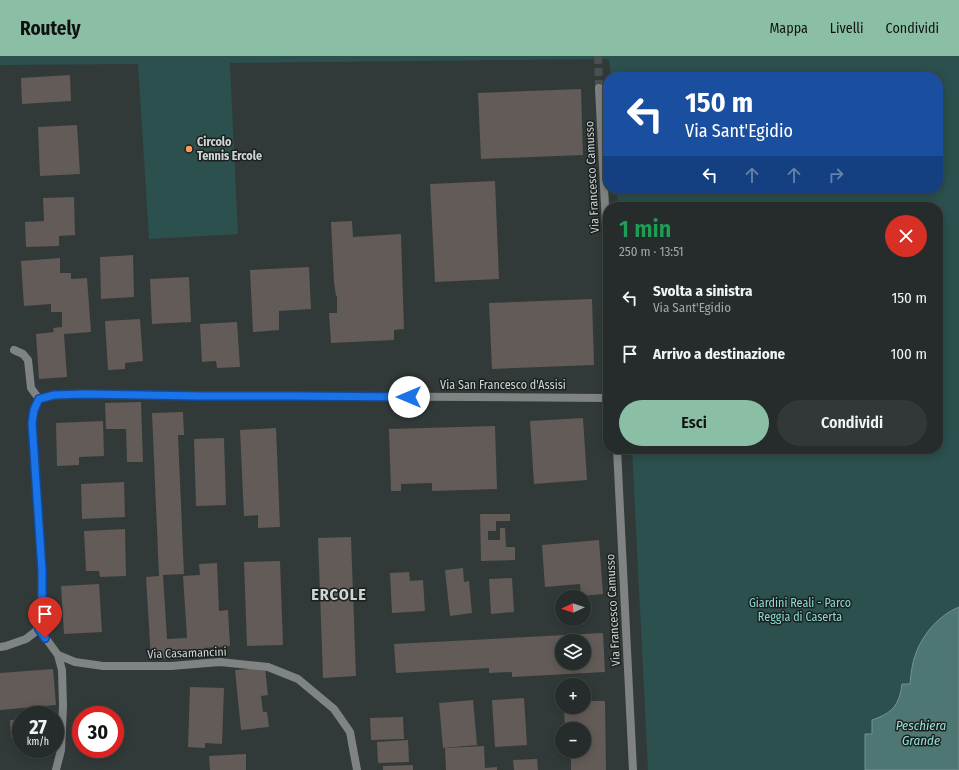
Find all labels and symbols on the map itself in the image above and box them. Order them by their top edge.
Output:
street label: Via Francesco Camusso [582,120,602,234]
place label: Circolo Tennis Ercole [197,135,262,163]
marker: Circolo Tennis Ercole [184,144,194,154]
position arrow [388,376,430,418]
street label: Via San Francesco d'Assisi [440,378,566,392]
street label: Via Francesco Camusso [603,553,623,667]
district label: ERCOLE [311,585,367,604]
north arrow [555,590,591,626]
park label: Giardini Reali - Parco Reggia di Caserta [749,596,851,624]
pin [28,597,62,638]
street label: Via Casamancini [147,645,227,661]
speed limit sign: 30 [72,706,124,758]
water label: Peschiera Grande [896,718,947,748]

